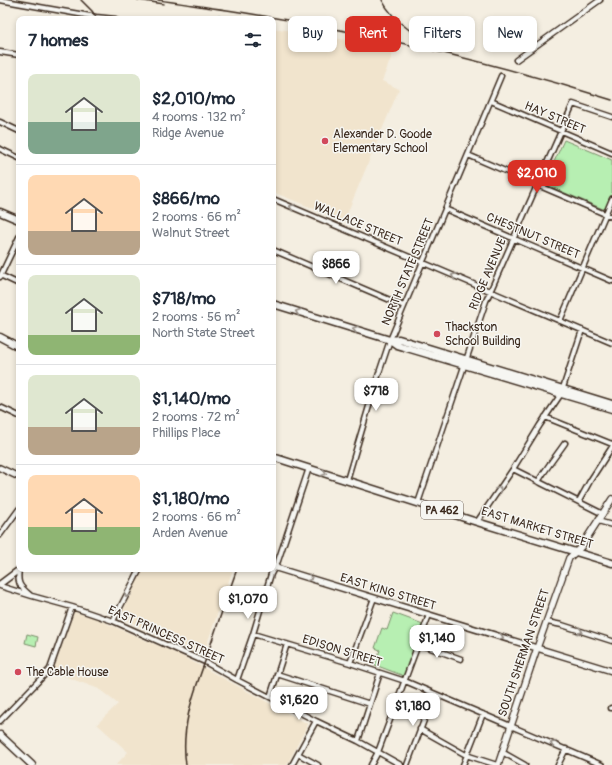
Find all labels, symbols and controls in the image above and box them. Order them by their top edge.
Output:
chip: Buy [288,16,337,52]
chip: Rent [345,16,401,52]
chip: Filters [409,16,475,52]
chip: New [483,16,537,52]
icon: filters [242,29,264,51]
text: 7 homes [28,30,88,51]
text: $2,010/mo [152,88,235,109]
icon: home [60,90,108,138]
street label: HAY STREET [522,98,588,138]
text: 4 rooms · 132 m² [152,109,246,125]
text: Ridge Avenue [152,125,224,141]
place label: Alexander D. Goode Elementary School [333,127,432,156]
marker: Alexander D. Goode Elementary School [320,136,330,146]
pin: $2,010 [504,160,570,194]
text: $2,010 [517,165,557,181]
text: $866/mo [152,188,220,209]
icon: home [60,191,108,239]
street label: WALLACE STREET [312,199,405,250]
one-way arrow [289,204,297,212]
text: 2 rooms · 66 m² [152,209,241,225]
street label: CHESTNUT STREET [484,210,582,263]
street label: NORTH STATE STREET [379,216,437,328]
text: Walnut Street [152,225,229,241]
street label: RIDGE AVENUE [466,236,510,312]
pin: $866 [312,251,360,285]
text: $866 [322,256,350,272]
one-way arrow [451,273,459,281]
text: $718/mo [152,288,216,309]
icon: home [60,291,108,339]
one-way arrow [295,308,302,317]
text: 2 rooms · 56 m² [152,309,240,325]
place label: Thackston School Building [445,320,521,349]
text: North State Street [152,325,255,341]
one-way arrow [352,325,359,334]
marker: Thackston School Building [432,329,442,339]
pin: $718 [352,378,400,412]
text: $718 [363,383,389,399]
text: $1,140/mo [152,388,231,409]
icon: home [60,391,108,439]
text: 2 rooms · 72 m² [152,409,240,425]
text: Phillips Place [152,425,220,441]
one-way arrow [320,468,327,476]
one-way arrow [494,486,502,493]
text: $1,180/mo [152,488,229,509]
icon: home [60,491,108,539]
road number: PA 462 [421,501,463,519]
street label: EAST MARKET STREET [479,504,595,552]
text: 2 rooms · 66 m² [152,509,241,525]
text: Arden Avenue [152,525,228,541]
street label: EAST KING STREET [338,570,438,614]
one-way arrow [307,573,314,582]
pin: $1,070 [215,586,281,620]
street label: SOUTH SHERMAN STREET [495,587,553,719]
one-way arrow [124,591,131,598]
text: $1,070 [228,591,268,607]
street label: EAST PRINCESS STREET [106,603,227,667]
pin: $1,140 [404,625,470,659]
one-way arrow [576,626,583,635]
text: $1,140 [419,630,455,646]
street label: EDISON STREET [300,632,384,670]
one-way arrow [498,632,505,641]
place label: The Cable House [26,665,109,680]
marker: The Cable House [13,667,23,677]
pin: $1,620 [266,687,332,721]
text: $1,620 [279,692,319,708]
pin: $1,180 [380,693,446,727]
text: $1,180 [395,698,431,714]
one-way arrow [550,741,558,749]

